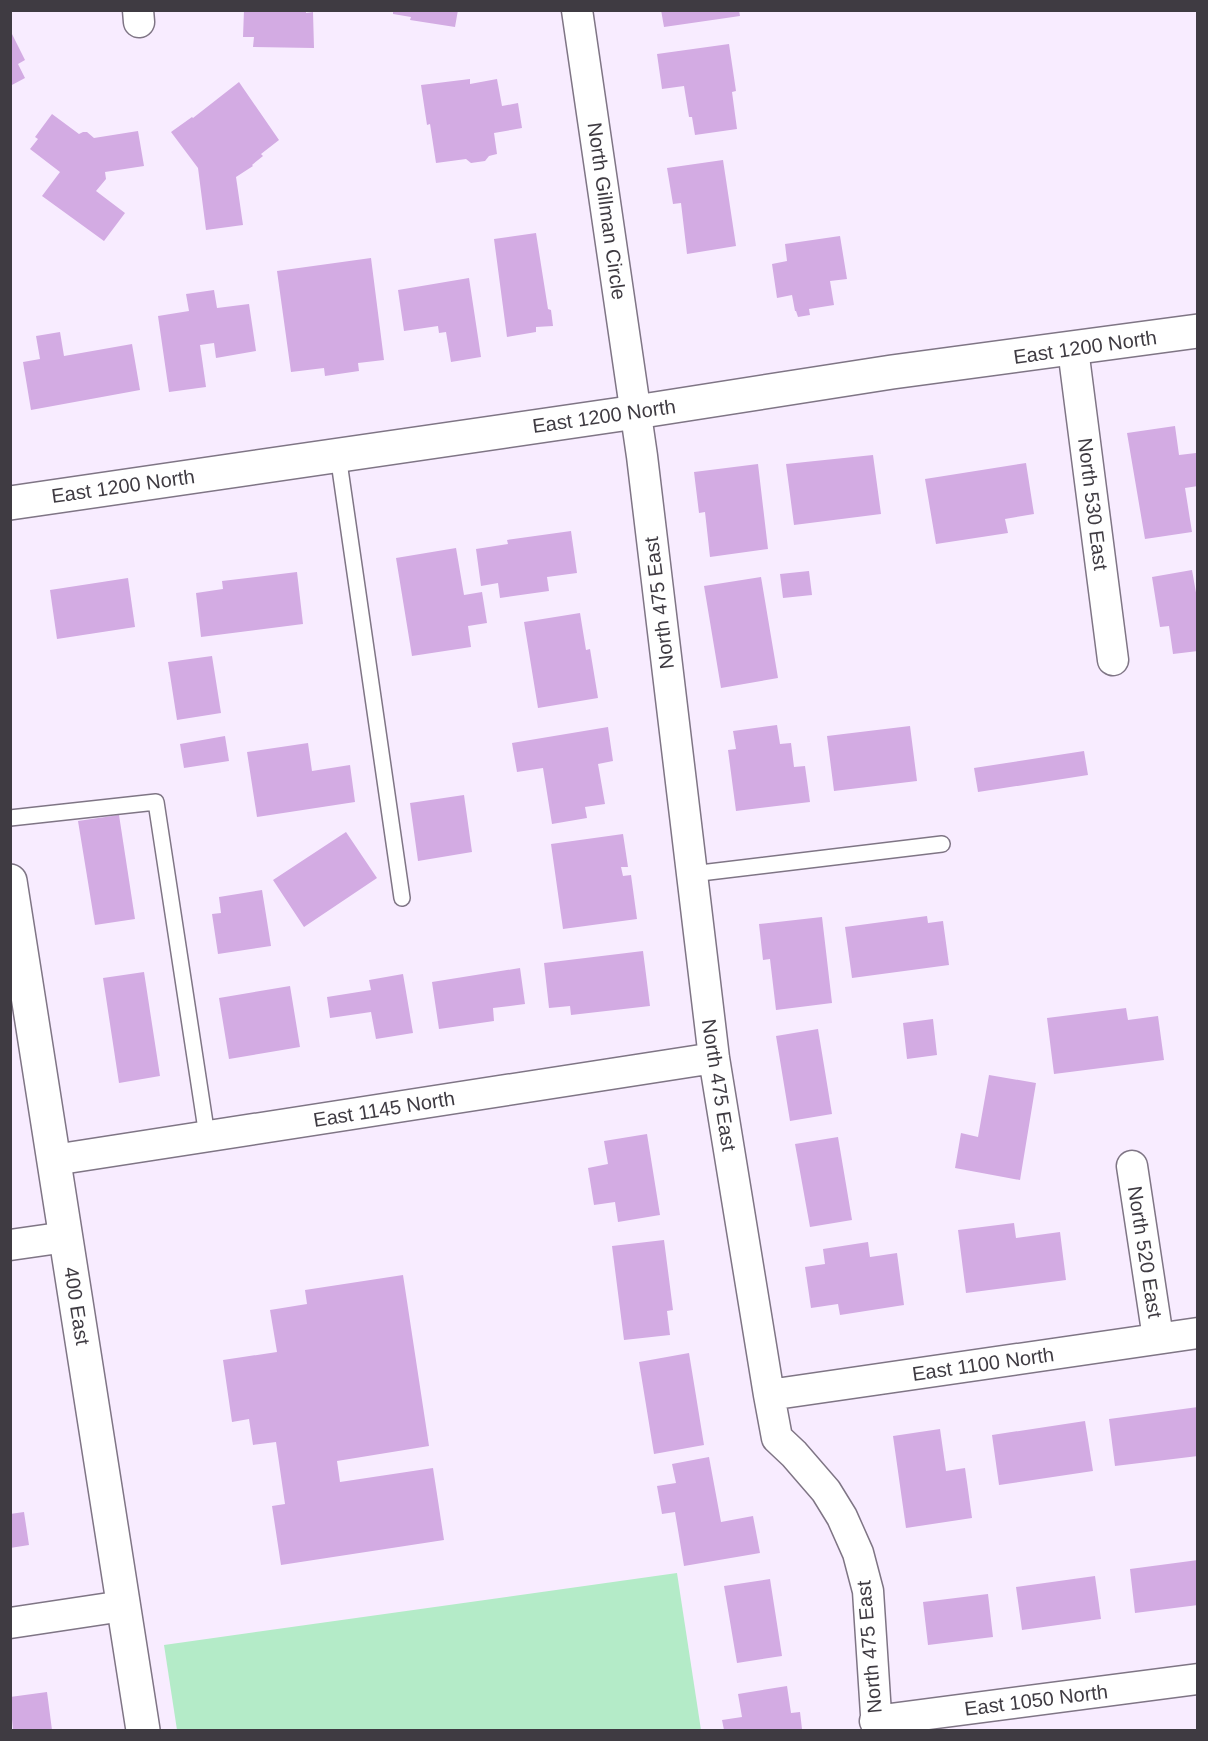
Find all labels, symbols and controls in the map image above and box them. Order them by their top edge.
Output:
street label: North Gillman Circle [584,121,630,301]
street label: East 1200 North [1012,326,1158,368]
street label: East 1200 North [531,395,677,437]
street label: North 530 East [1074,436,1112,572]
street label: East 1200 North [50,465,196,507]
street label: North 475 East [640,535,678,671]
street label: North 475 East [698,1017,740,1153]
street label: East 1145 North [312,1087,456,1131]
street label: North 520 East [1124,1184,1166,1320]
street label: 400 East [60,1265,94,1347]
street label: East 1100 North [911,1343,1055,1385]
street label: North 475 East [852,1579,886,1714]
street label: East 1050 North [963,1680,1109,1720]

